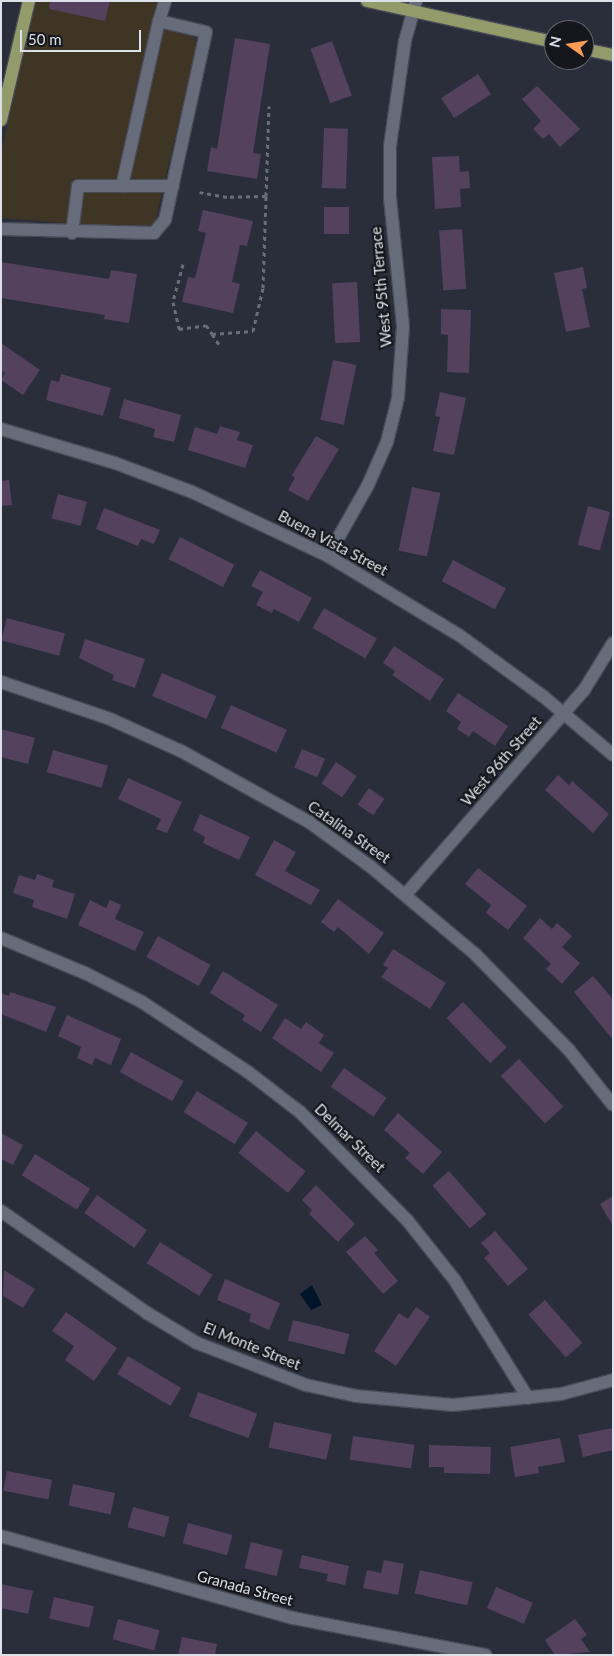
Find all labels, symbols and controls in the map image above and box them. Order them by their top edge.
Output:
scale bar [22,20,144,52]
north arrow [544,20,594,70]
text: 50 m [28,30,62,48]
text: N [545,35,564,49]
street label: West 95th Terrace [367,226,395,348]
street label: Buena Vista Street [275,506,391,580]
street label: West 96th Street [457,713,545,809]
street label: Catalina Street [304,797,394,867]
street label: Delmar Street [311,1100,389,1176]
street label: El Monte Street [201,1318,303,1374]
street label: Granada Street [195,1567,295,1609]

